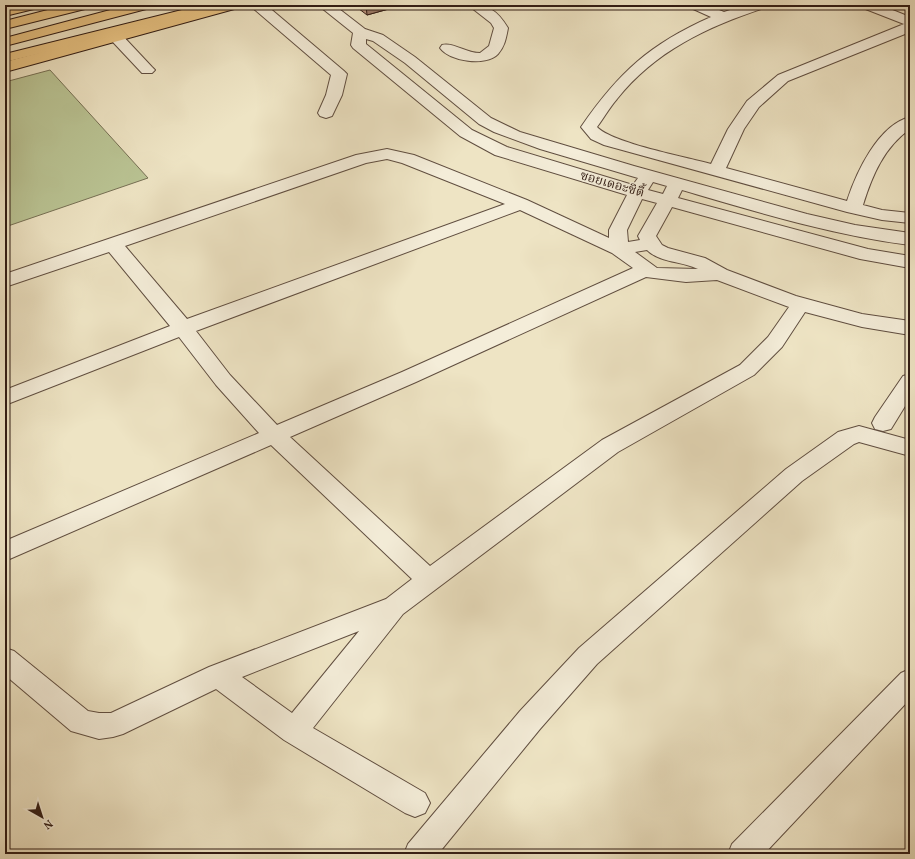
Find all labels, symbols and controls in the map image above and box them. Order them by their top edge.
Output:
street label: ซอยเดอะซิตี้ [578,165,648,203]
north arrow [22,797,62,837]
text: N [40,815,55,832]

